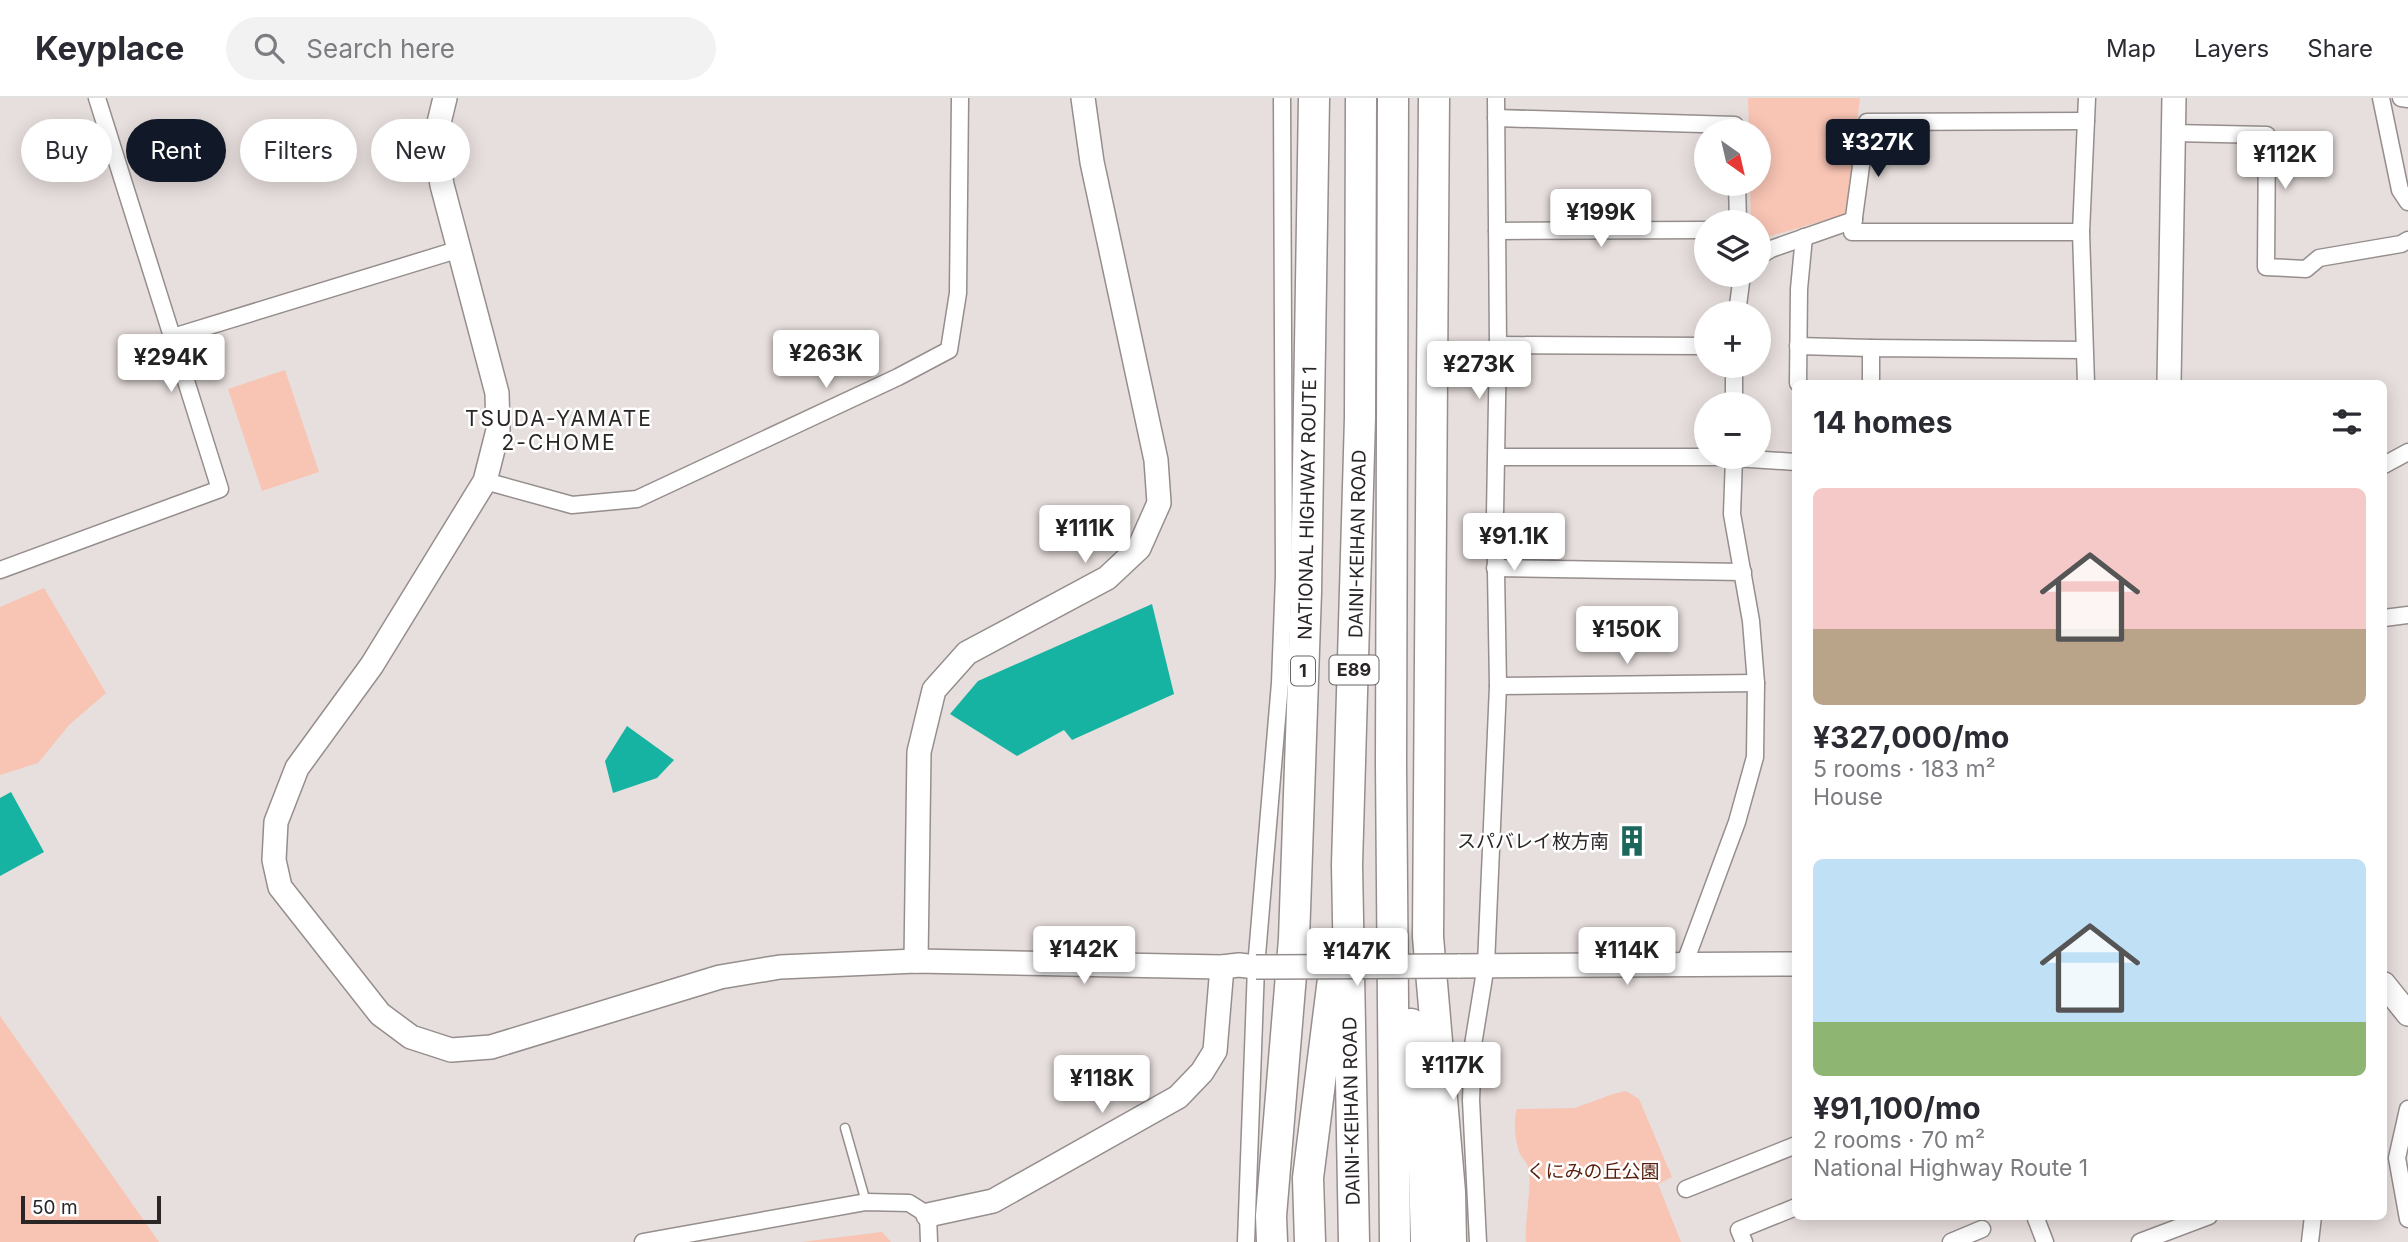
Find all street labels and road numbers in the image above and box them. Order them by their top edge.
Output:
street label: NATIONAL HIGHWAY ROUTE 1 [1294,366,1321,640]
street label: DAINI-KEIHAN ROAD [1344,450,1371,638]
road number: 1 [1291,656,1315,686]
road number: E89 [1330,656,1378,684]
street label: DAINI-KEIHAN ROAD [1338,1017,1365,1205]

